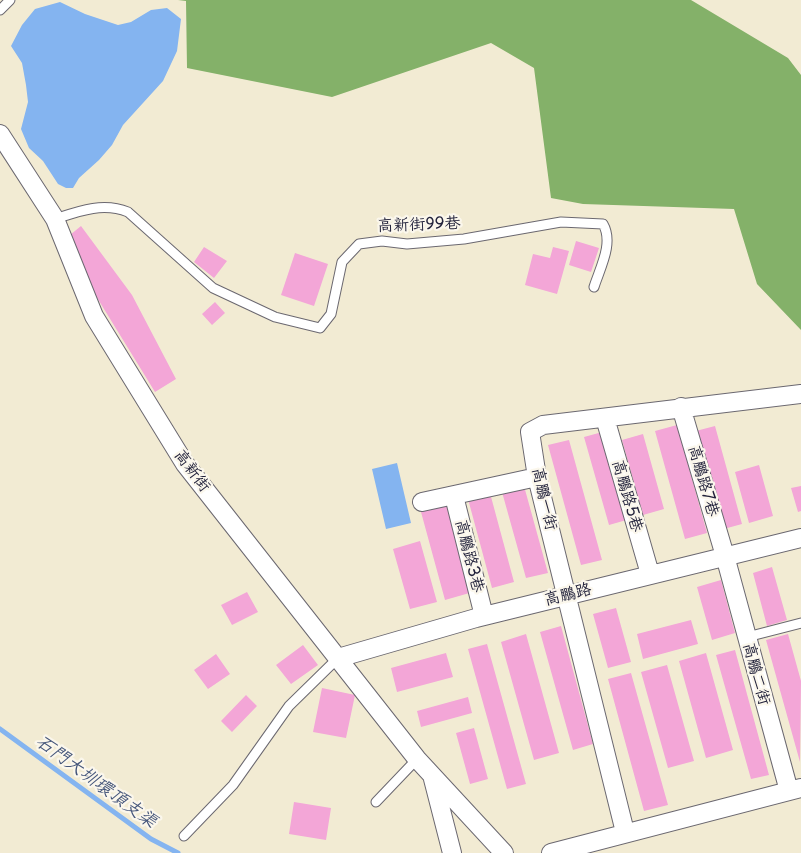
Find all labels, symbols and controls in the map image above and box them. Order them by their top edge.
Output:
street label: 高新街99巷 [377,214,461,236]
street label: 高鵬路7巷 [684,443,722,519]
street label: 高新街 [170,446,214,496]
street label: 高鵬路5巷 [608,458,646,534]
street label: 高鵬一街 [527,466,561,532]
street label: 高鵬路3巷 [451,518,487,594]
street label: 高鵬路 [542,580,594,610]
street label: 高鵬二街 [738,641,774,707]
water label: 石門大圳環頂支渠 [31,731,161,833]

